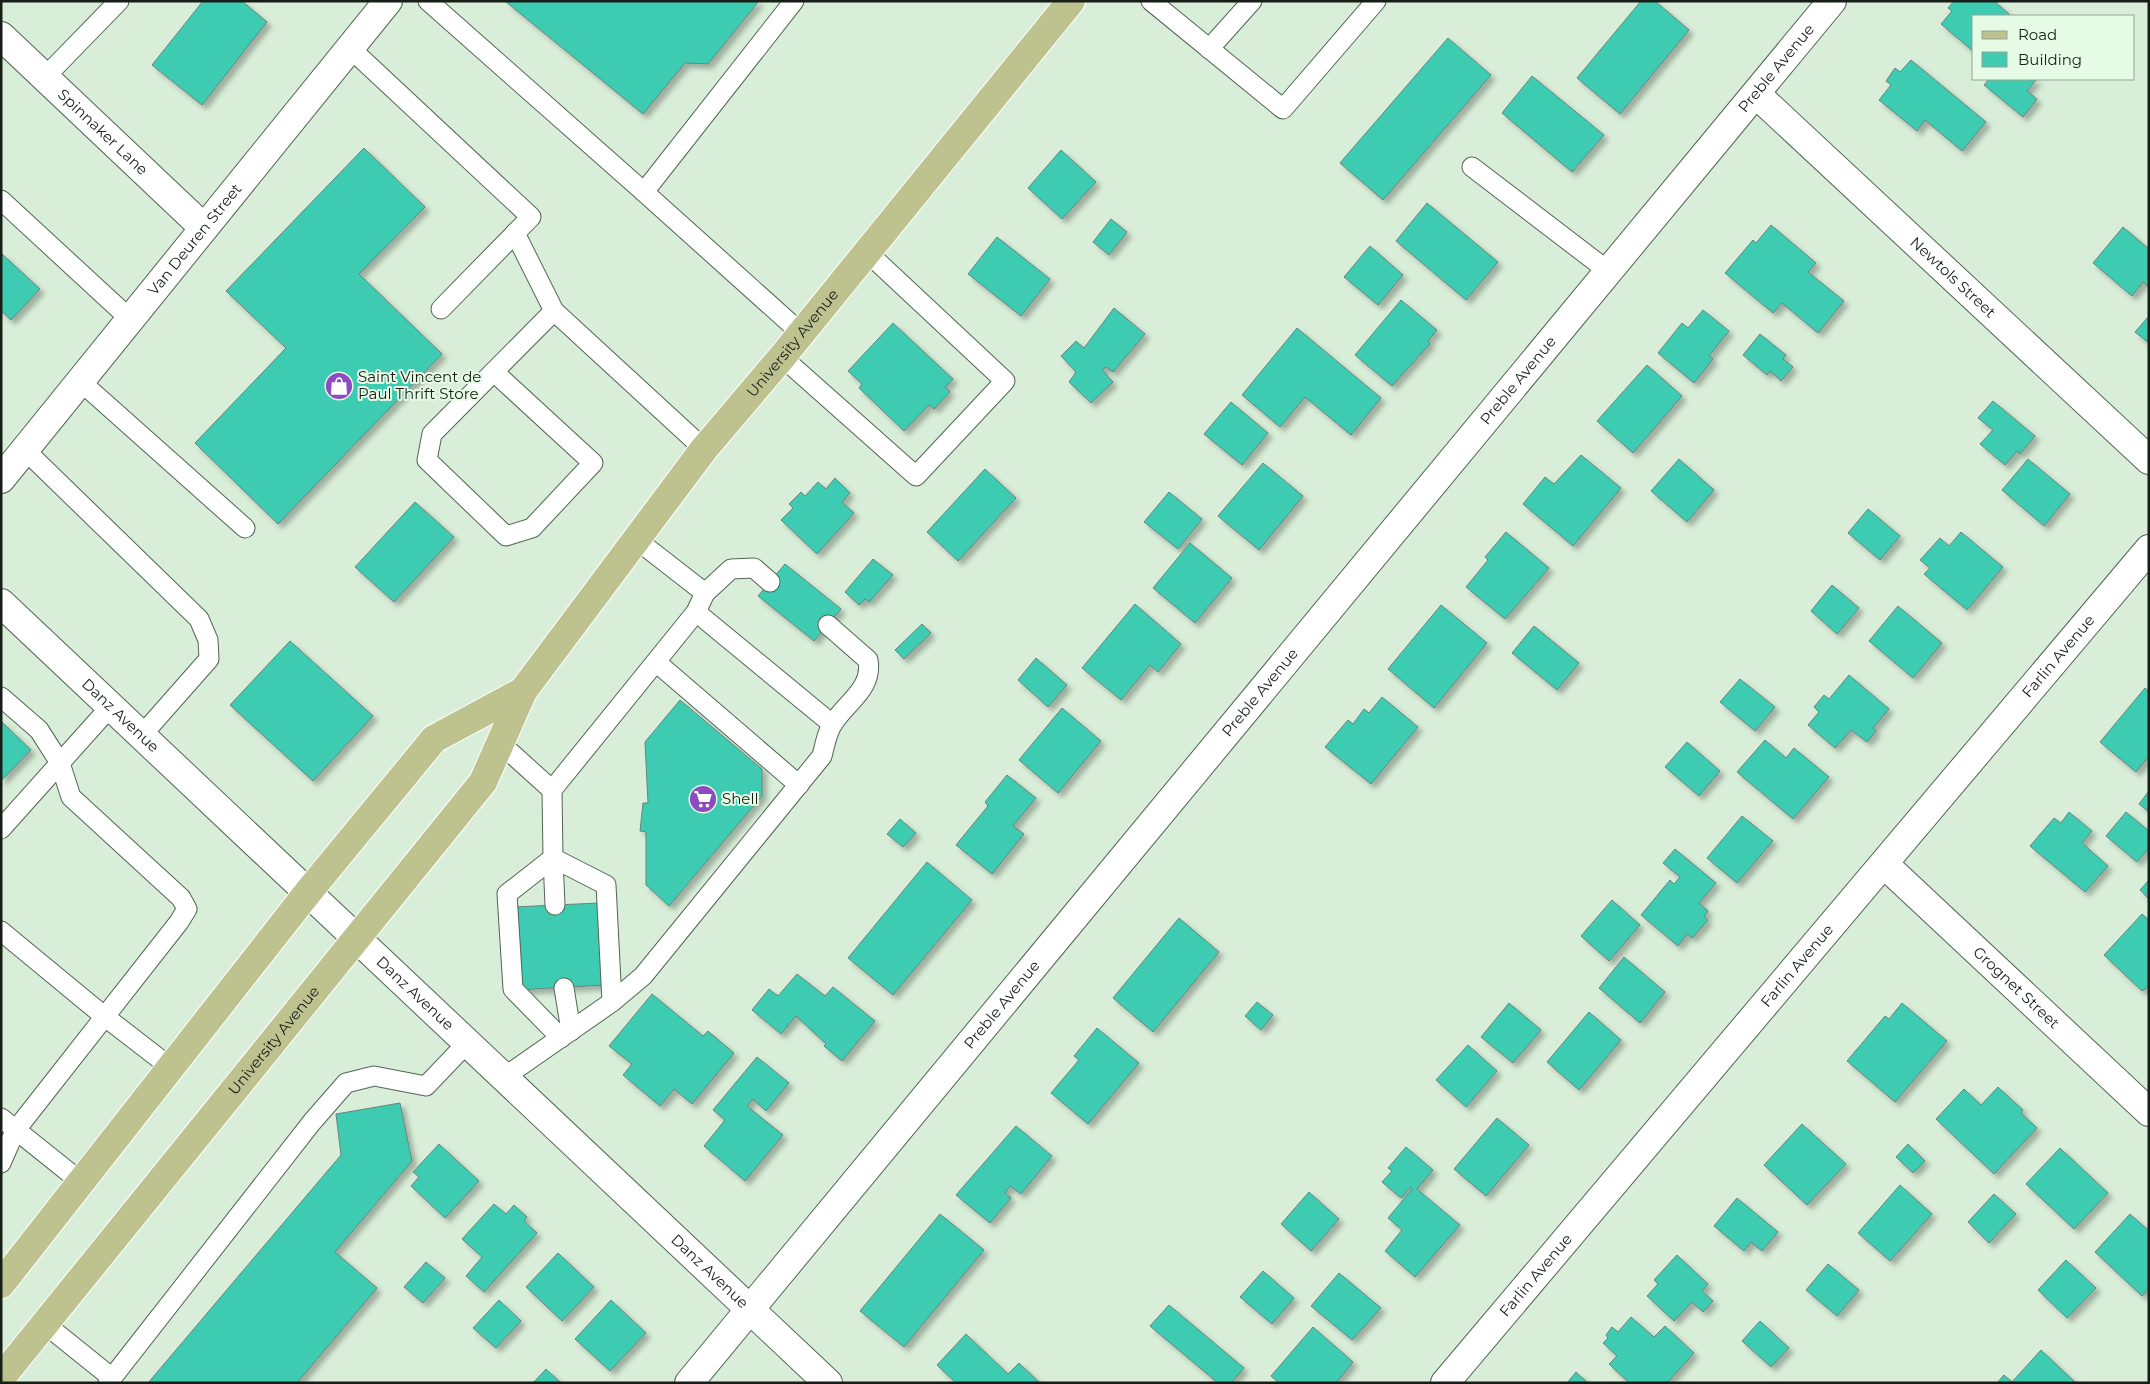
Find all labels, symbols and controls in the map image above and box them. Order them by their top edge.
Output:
legend [1972,15,2135,80]
street label: Preble Avenue [1734,20,1818,116]
text: Road [2018,25,2057,44]
text: Building [2018,50,2082,69]
street label: Spinnaker Lane [54,85,152,179]
street label: Van Deuren Street [143,180,245,299]
street label: Newtols Street [1906,232,2000,322]
street label: University Avenue [742,285,842,401]
street label: Preble Avenue [1476,332,1560,428]
place label: Saint Vincent de Paul Thrift Store [358,367,481,403]
shop icon: Saint Vincent de Paul Thrift Store [324,371,354,401]
street label: Farlin Avenue [2018,611,2098,701]
street label: Preble Avenue [1218,644,1302,740]
street label: Danz Avenue [78,674,163,756]
supermarket icon: Shell [688,784,718,814]
place label: Shell [722,789,759,808]
street label: Farlin Avenue [1756,920,1837,1011]
street label: Grognet Street [1969,942,2064,1032]
street label: Danz Avenue [373,952,458,1034]
street label: Preble Avenue [959,956,1044,1052]
street label: University Avenue [224,982,323,1099]
street label: Danz Avenue [667,1230,753,1312]
street label: Farlin Avenue [1495,1230,1576,1320]

